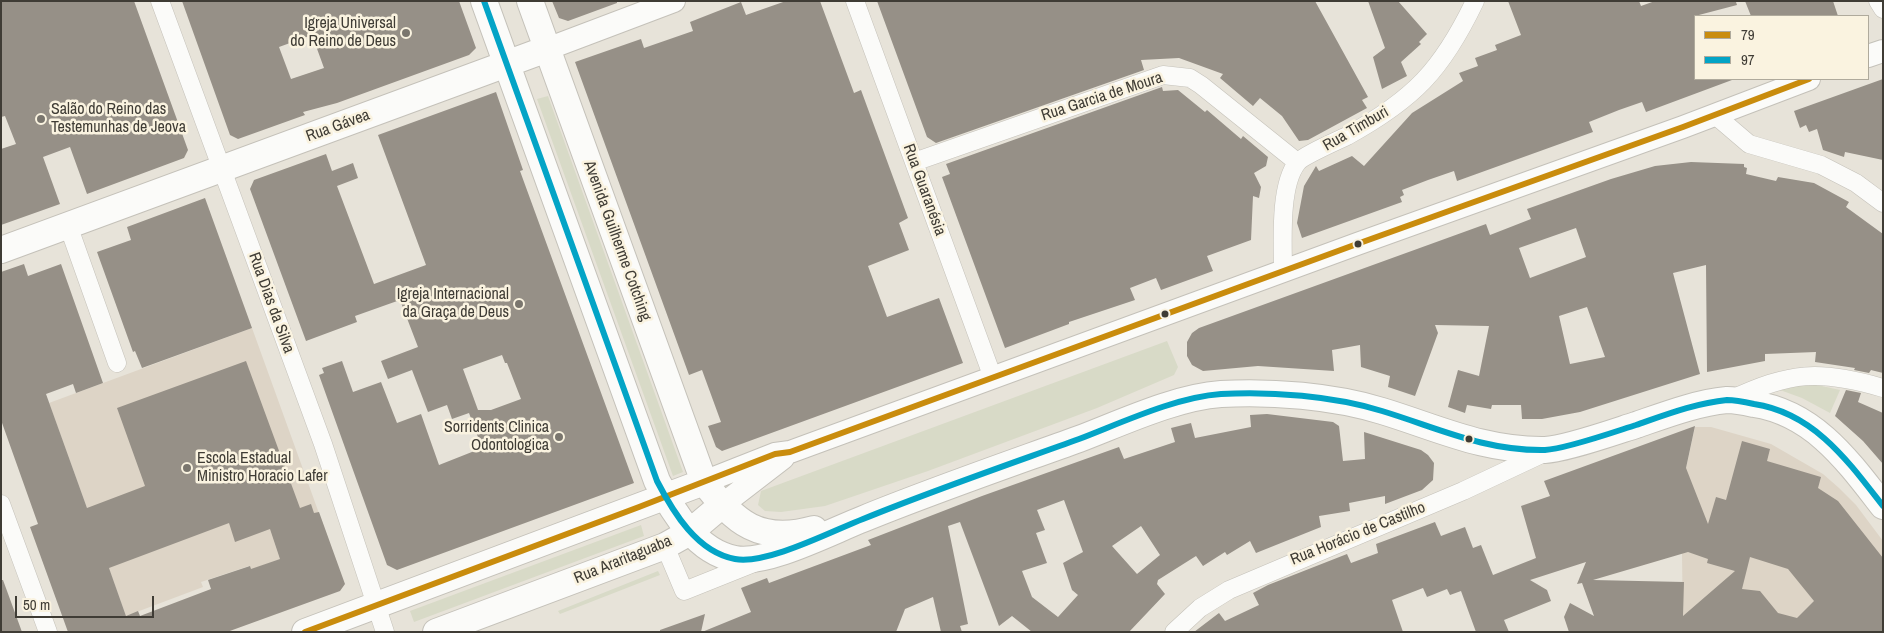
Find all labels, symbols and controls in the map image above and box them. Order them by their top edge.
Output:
place label: Igreja Universal do Reino de Deus [290,14,396,52]
legend [1694,15,1869,80]
text: 79 [1741,24,1755,45]
marker: Igreja Universal do Reino de Deus [400,27,412,39]
text: 97 [1741,49,1755,70]
street label: Rua Garcia de Moura [1039,68,1165,126]
place label: Salão do Reino das Testemunhas de Jeova [51,100,186,138]
street label: Rua Timburi [1320,103,1392,155]
street label: Rua Gávea [304,106,372,146]
marker: Salão do Reino das Testemunhas de Jeova [35,113,47,125]
street label: Rua Guaranésia [899,141,949,239]
street label: Avenida Guilherme Cotching [579,158,655,324]
unlabelled marker [1353,239,1363,249]
street label: Rua Dias da Silva [244,250,298,356]
place label: Igreja Internacional da Graça de Deus [397,285,509,323]
marker: Igreja Internacional da Graça de Deus [513,298,525,310]
unlabelled marker [1160,309,1170,319]
place label: Sorridents Clinica Odontologica [444,418,549,456]
marker: Sorridents Clinica Odontologica [553,431,565,443]
unlabelled marker [1464,434,1474,444]
place label: Escola Estadual Ministro Horacio Lafer [197,449,328,487]
marker: Escola Estadual Ministro Horacio Lafer [181,462,193,474]
street label: Rua Horácio de Castilho [1288,498,1428,570]
street label: Rua Araritaguaba [571,532,675,588]
scale bar [18,586,156,618]
text: 50 m [23,594,50,615]

